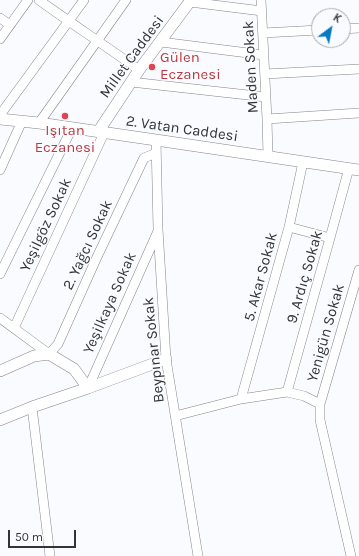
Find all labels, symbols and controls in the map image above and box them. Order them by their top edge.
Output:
north arrow [311,8,351,48]
text: K [331,11,344,26]
street label: Millet Caddesi [96,12,168,102]
street label: Maden Sokak [240,20,262,114]
place label: Gülen Eczanesi [160,49,221,84]
marker: Gülen Eczanesi [147,62,157,72]
marker: Işıtan Eczanesi [60,111,70,121]
street label: 2. Vatan Caddesi [125,112,239,146]
place label: Işıtan Eczanesi [35,122,95,157]
street label: Yeşilgöz Sokak [16,175,76,275]
street label: 2. Yağcı Sokak [59,197,117,293]
street label: 9. Ardıç Sokak [283,228,327,326]
street label: 5. Akar Sokak [240,231,282,323]
street label: Yeşilkaya Sokak [80,249,140,357]
street label: Yenigün Sokak [303,282,349,384]
street label: Beypınar Sokak [140,296,168,404]
scale bar [10,522,78,548]
text: 50 m [15,530,43,544]

